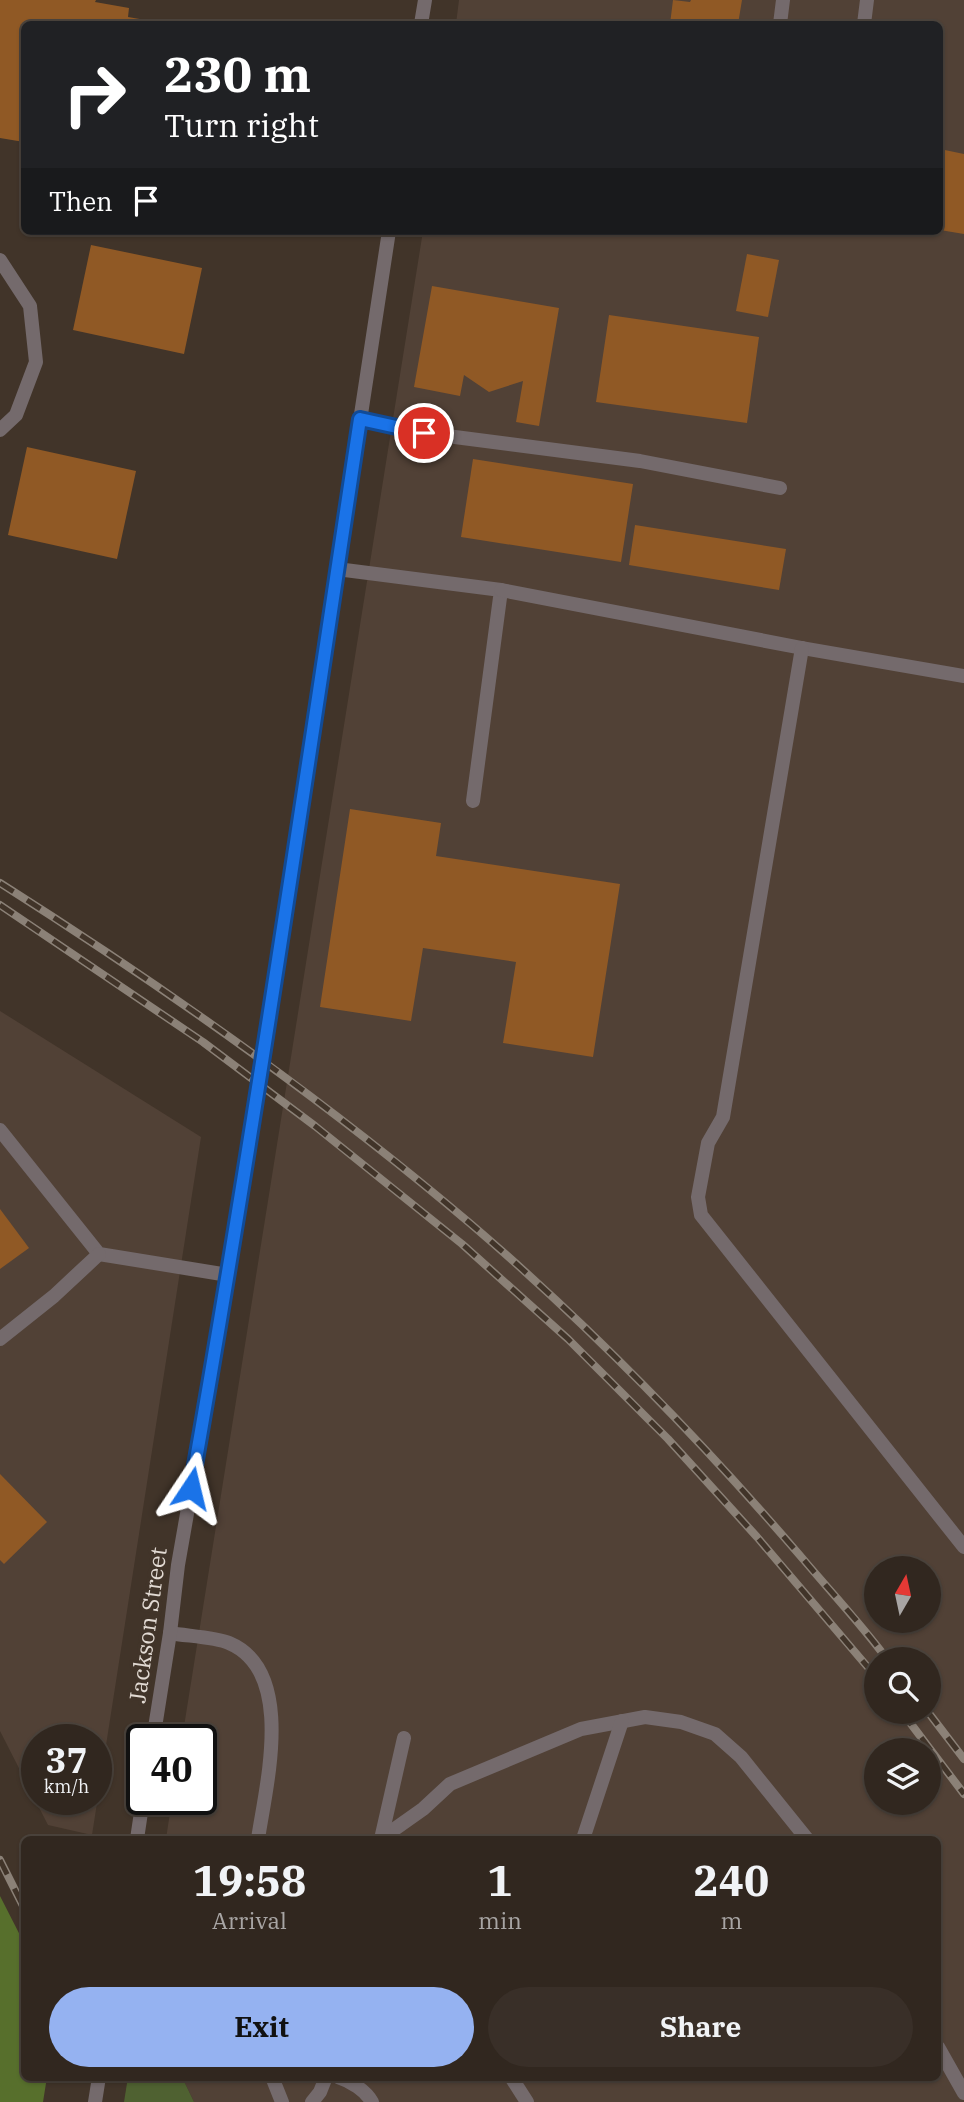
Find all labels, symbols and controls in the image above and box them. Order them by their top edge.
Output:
text: 230 m [164,42,311,105]
icon: right [49,49,140,140]
text: Turn right [164,104,319,146]
icon: arrive [127,182,165,220]
text: Then [49,184,113,218]
pin [394,403,454,463]
icon: arrive [405,414,443,452]
position arrow [154,1451,228,1525]
street label: Jackson Street [121,1545,173,1705]
north arrow [864,1556,942,1633]
map controls [864,1556,941,1815]
button: search [864,1647,941,1724]
speed limit sign: 40 [126,1724,217,1815]
text: 37 [45,1737,88,1783]
button: layers [864,1738,941,1815]
text: km/h [44,1775,89,1798]
text: 19:58 [193,1853,306,1908]
text: 1 [487,1853,513,1908]
text: 240 [694,1853,769,1908]
text: Arrival [212,1905,287,1935]
text: min [478,1905,522,1935]
text: m [720,1905,742,1935]
button: Exit [49,1987,474,2067]
button: Share [488,1987,913,2067]

